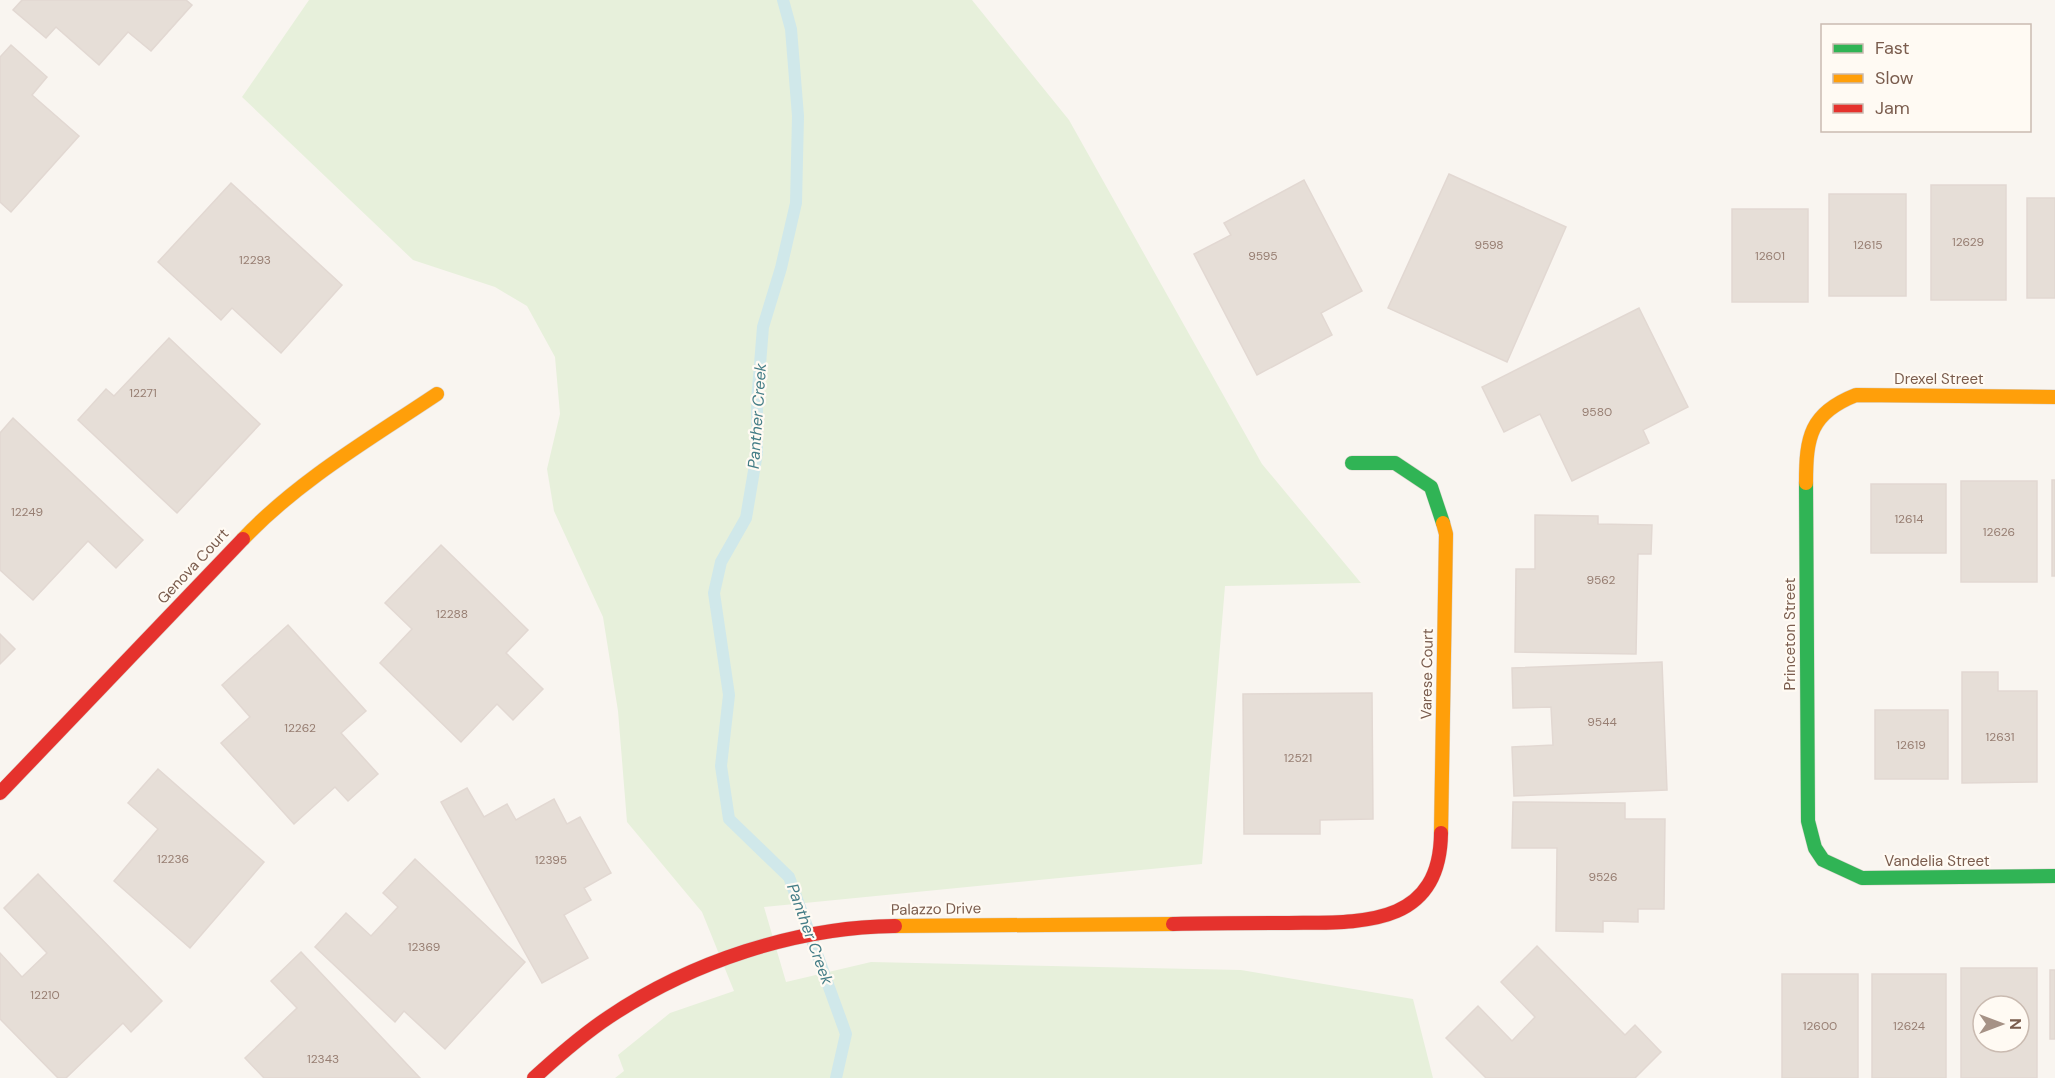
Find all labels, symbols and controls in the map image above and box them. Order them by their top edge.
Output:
legend [1821,24,2031,132]
text: Fast [1875,36,1910,60]
text: Slow [1875,66,1914,90]
text: Jam [1875,96,1910,120]
house number: 12629 [1952,234,1984,250]
house number: 9598 [1474,237,1504,253]
house number: 12615 [1853,237,1883,253]
house number: 9595 [1248,248,1278,264]
house number: 12601 [1755,248,1785,264]
house number: 12293 [239,252,271,268]
water label: Panther Creek [743,362,771,470]
street label: Drexel Street [1894,369,1984,389]
house number: 12271 [129,385,157,401]
house number: 9580 [1582,404,1612,420]
house number: 12249 [11,504,43,520]
house number: 12614 [1894,511,1924,527]
street label: Genova Court [153,524,233,608]
house number: 12626 [1983,524,2015,540]
house number: 9562 [1587,572,1616,588]
street label: Princeton Street [1780,577,1800,690]
house number: 12288 [436,606,468,622]
street label: Varese Court [1416,628,1438,720]
house number: 9544 [1587,714,1617,730]
house number: 12262 [284,720,316,736]
house number: 12631 [1986,729,2014,745]
house number: 12619 [1896,737,1926,753]
house number: 12521 [1284,750,1312,766]
house number: 12236 [157,851,189,867]
street label: Vandelia Street [1884,851,1990,871]
house number: 12395 [535,852,567,868]
house number: 9526 [1588,869,1618,885]
water label: Panther Creek [782,881,838,988]
street label: Palazzo Drive [891,898,981,920]
house number: 12369 [408,939,440,955]
house number: 12210 [30,987,60,1003]
north arrow [1971,994,2031,1054]
house number: 12600 [1803,1018,1837,1034]
house number: 12624 [1893,1018,1925,1034]
text: N [2005,1018,2026,1030]
house number: 12343 [307,1051,339,1067]

